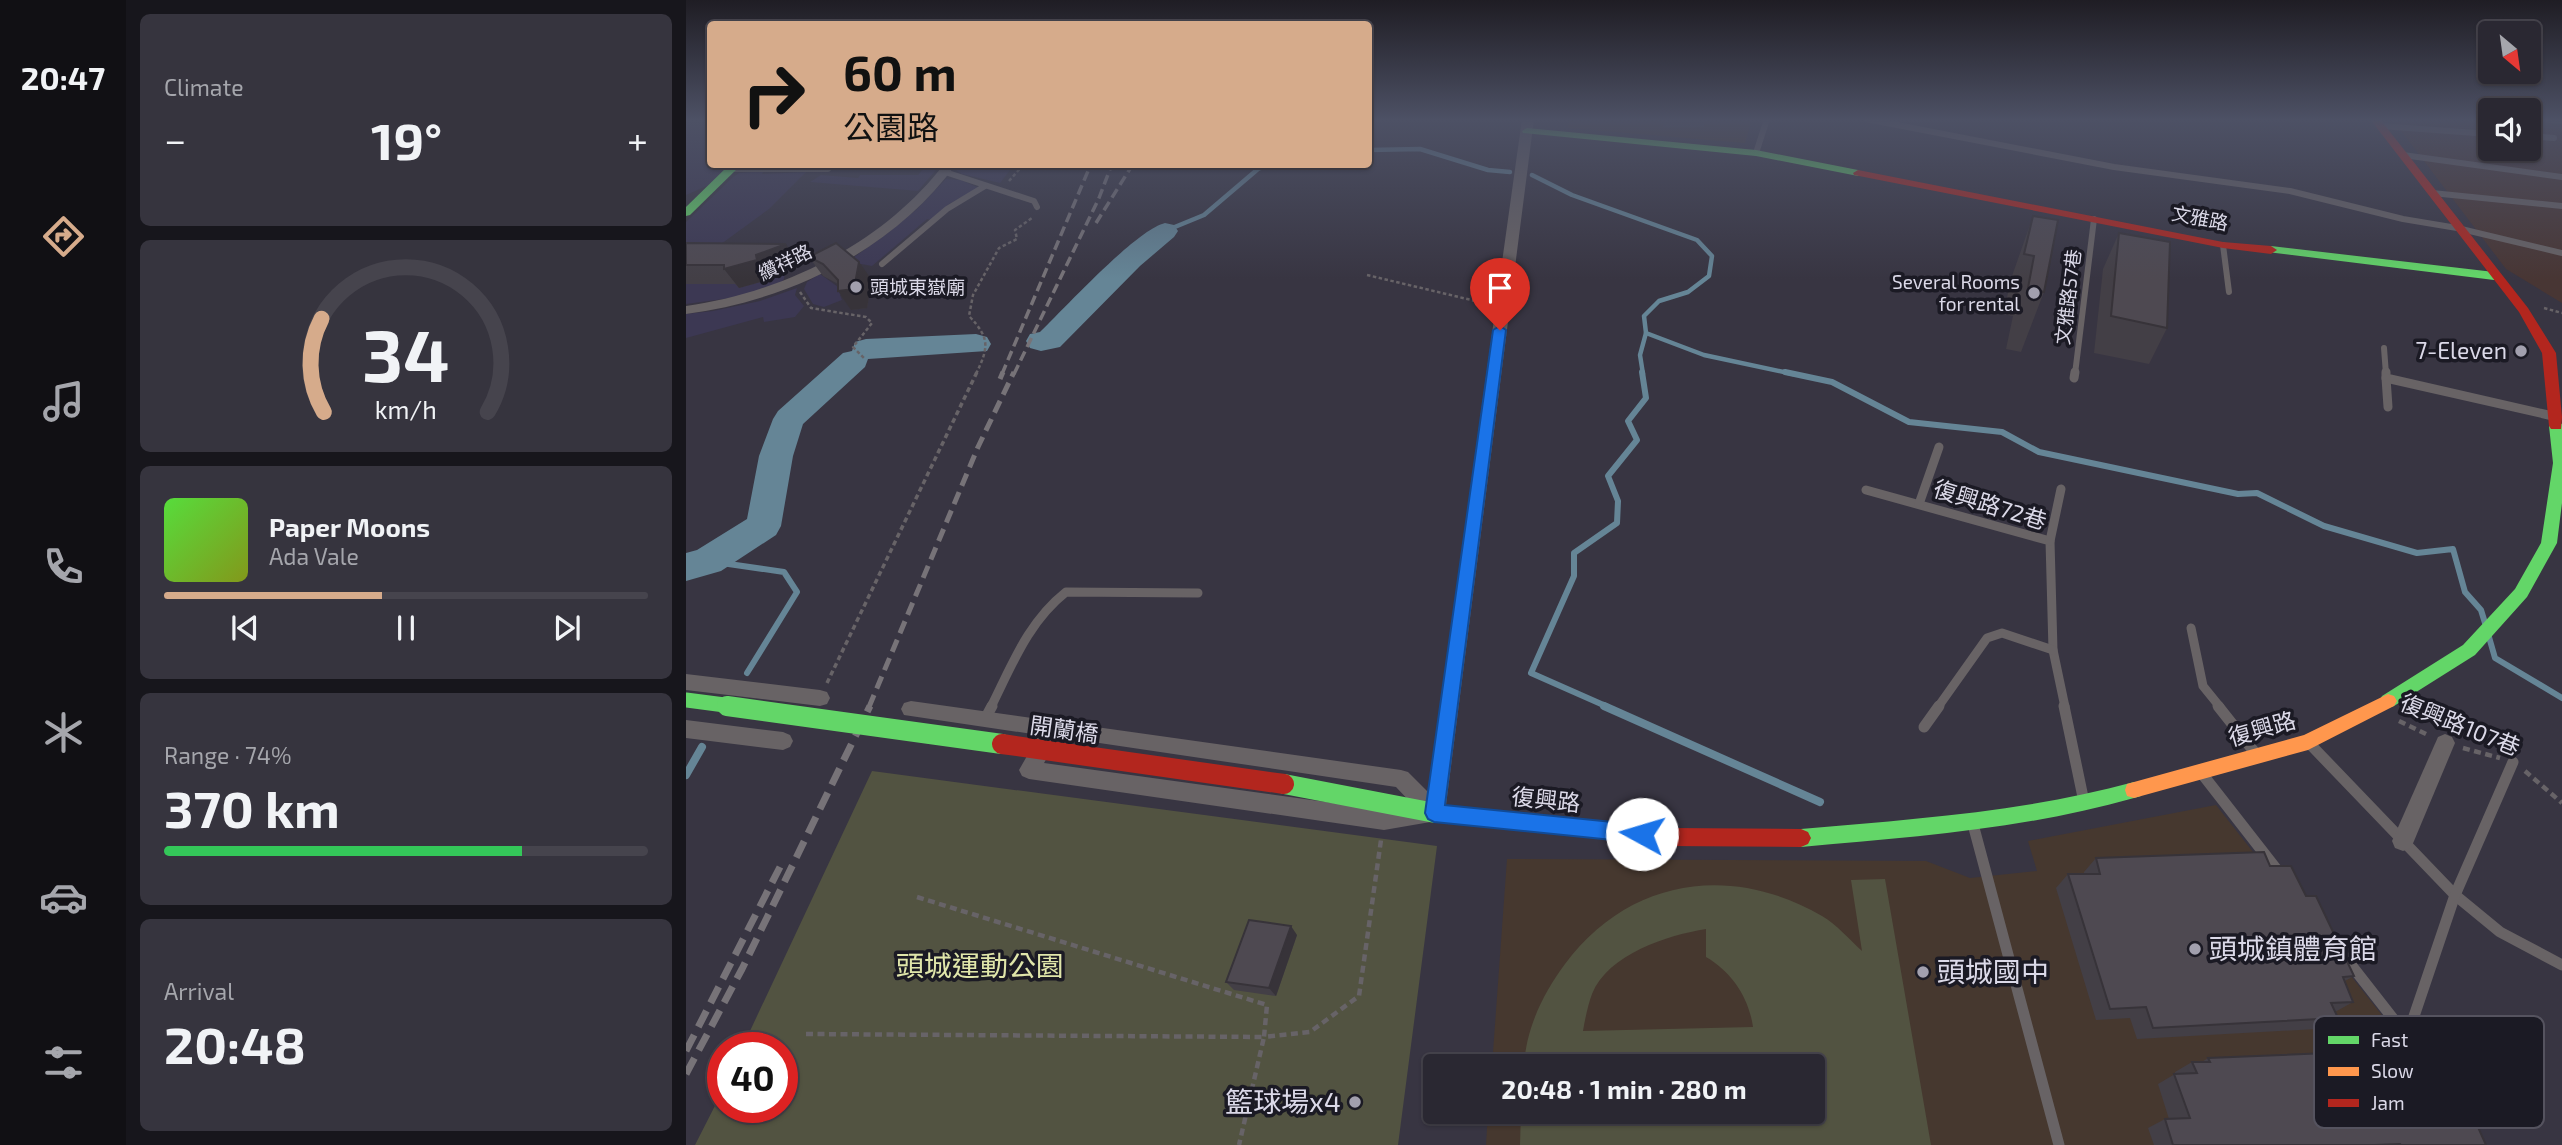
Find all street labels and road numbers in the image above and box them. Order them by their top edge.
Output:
street label: 文雅路 [2170,201,2230,234]
street label: 纘祥路 [754,239,815,284]
street label: 文雅路57巷 [2050,248,2085,346]
street label: 復興路72巷 [1930,474,2050,534]
street label: 復興路107巷 [2396,687,2524,761]
street label: 復興路 [2225,705,2299,751]
street label: 開蘭橋 [1028,710,1100,748]
street label: 復興路 [1510,781,1582,817]

